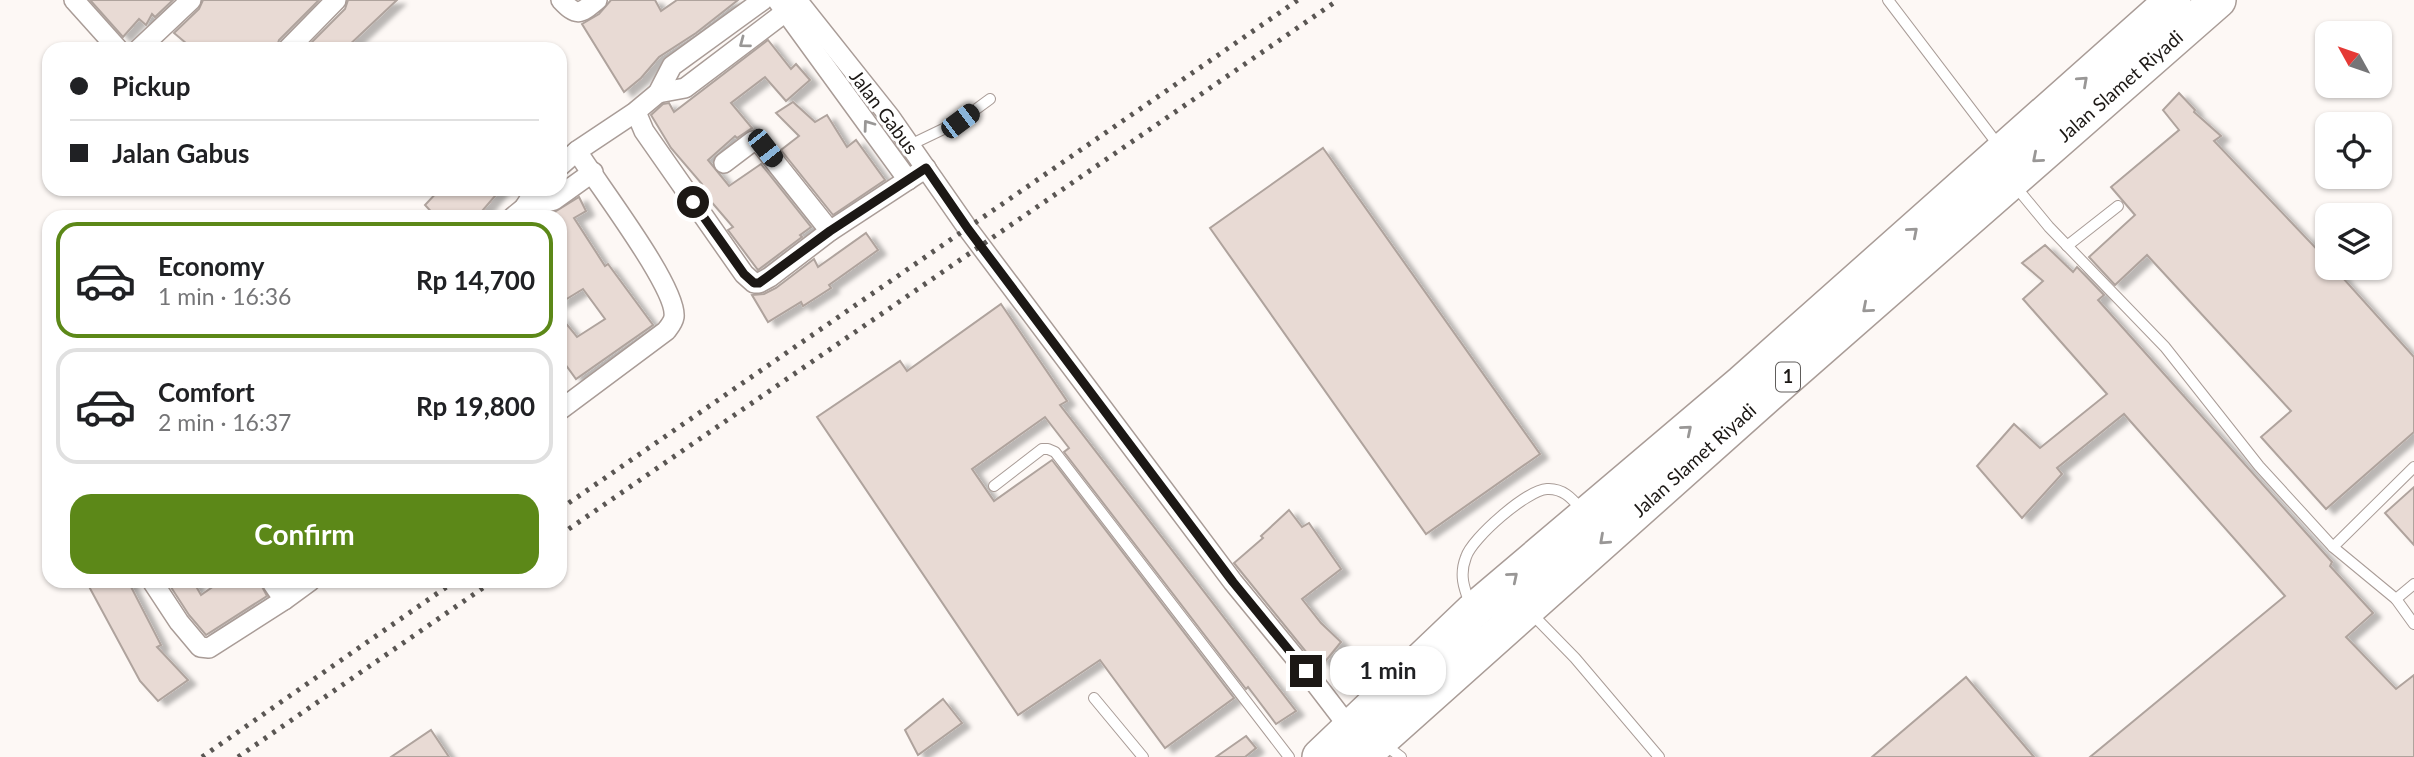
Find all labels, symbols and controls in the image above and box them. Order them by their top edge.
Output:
north arrow [2315,21,2392,98]
map controls [2315,21,2392,280]
street label: Jalan Slamet Riyadi [2052,25,2187,146]
one-way arrow [739,34,751,47]
street label: Jalan Gabus [845,65,923,158]
text: Pickup [112,70,191,102]
one-way arrow [2075,76,2088,89]
car [937,100,984,142]
button: locate [2315,112,2392,189]
one-way arrow [863,120,876,133]
car [744,125,787,171]
text: Jalan Gabus [112,137,249,169]
one-way arrow [2033,150,2046,162]
route start [677,186,709,218]
button: layers [2315,203,2392,280]
one-way arrow [1905,228,1918,240]
icon: car [74,249,137,312]
text: Economy [158,250,264,282]
text: Rp 14,700 [416,264,535,296]
text: 1 min · 16:36 [158,282,291,310]
one-way arrow [1862,300,1875,312]
road number: 1 [1776,362,1800,391]
icon: car [74,375,137,438]
text: Comfort [158,376,255,408]
text: Rp 19,800 [416,390,535,422]
street label: Jalan Slamet Riyadi [1627,398,1760,521]
text: 2 min · 16:37 [158,408,291,436]
one-way arrow [1678,426,1691,438]
button: Confirm [70,494,539,574]
one-way arrow [1600,532,1613,544]
one-way arrow [1505,573,1518,585]
callout: 1 min [1330,646,1446,696]
route end [1290,655,1322,687]
text: 1 min [1359,656,1417,684]

